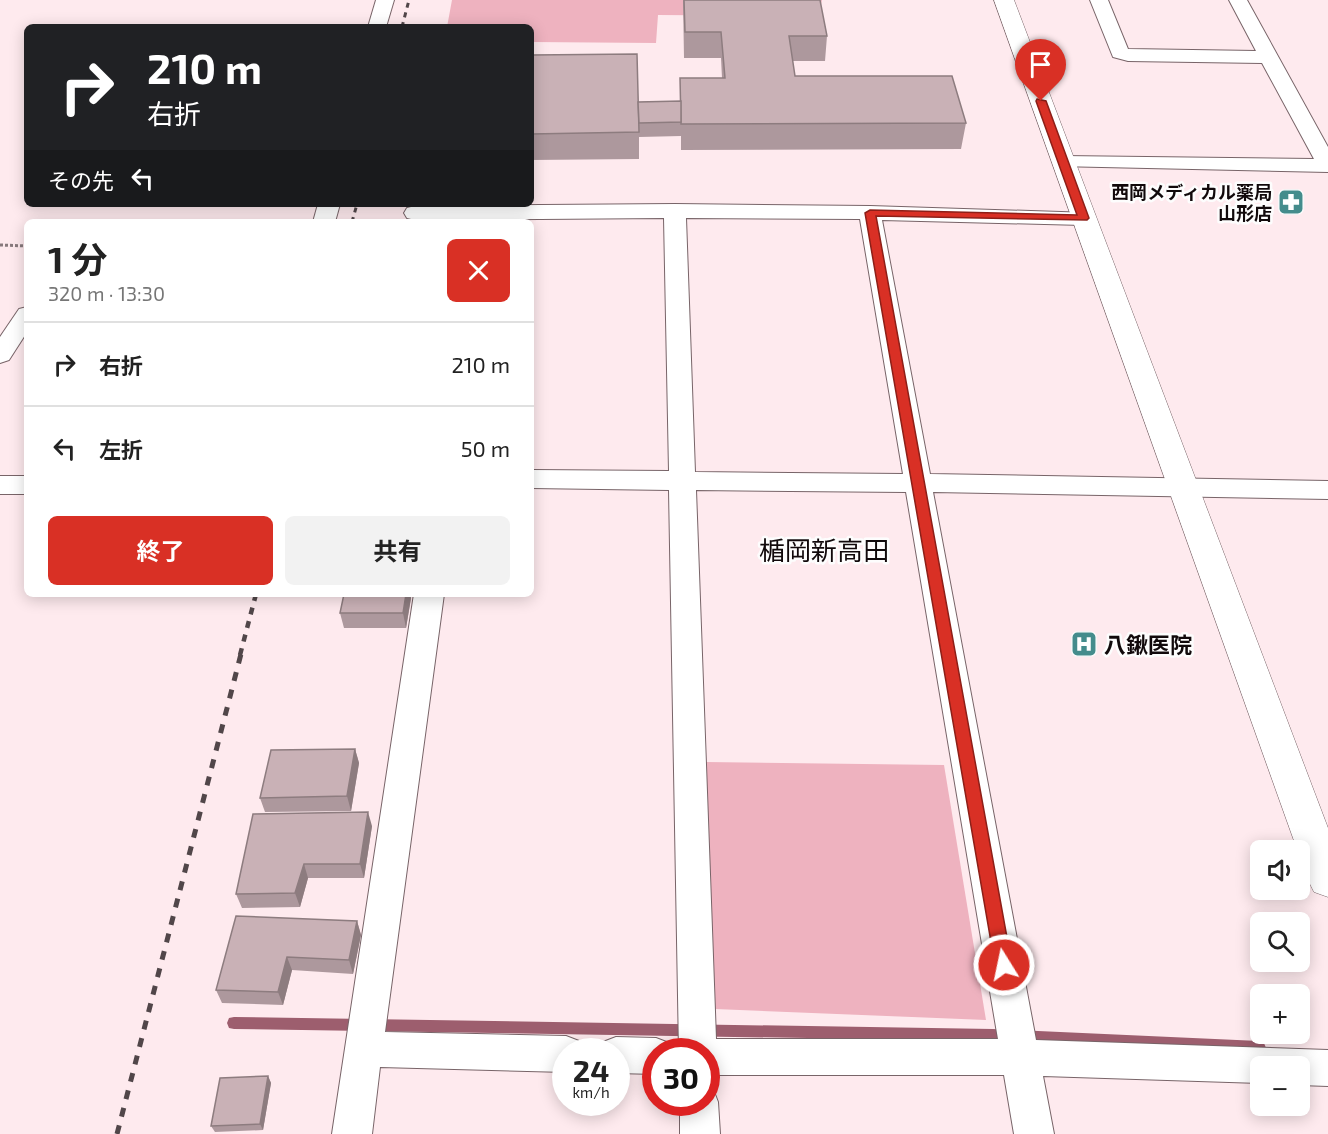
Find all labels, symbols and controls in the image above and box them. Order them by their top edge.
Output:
pin [1015,39,1066,101]
text: 210 m [147,42,262,92]
icon: right [48,48,126,126]
icon: arrive [1024,48,1057,81]
text: 右折 [147,97,201,129]
icon: left [126,162,159,195]
text: その先 [48,167,114,193]
place label: 西岡メディカル薬局 山形店 [1111,181,1272,224]
pharmacy icon: 西岡メディカル薬局 山形店 [1276,187,1306,217]
text: 1 分 [48,237,107,280]
button: close [447,239,510,302]
text: 320 m · 13:30 [48,281,165,305]
icon: right [48,348,81,381]
text: 210 m [451,351,510,377]
text: 右折 [99,352,143,378]
icon: left [48,432,81,465]
text: 50 m [461,435,510,461]
text: 左折 [99,436,143,462]
button: 終了 [48,516,273,585]
button: 共有 [285,516,510,585]
district label: 楯岡新高田 [759,534,889,565]
hospital icon: 八鍬医院 [1069,629,1099,659]
place label: 八鍬医院 [1104,631,1192,657]
map controls [1250,840,1310,1116]
button: sound [1250,840,1310,900]
button: search [1250,912,1310,972]
position arrow [972,933,1036,997]
button: + [1250,984,1310,1044]
speed limit sign: 30 [642,1038,720,1116]
text: 24 [573,1052,609,1088]
button: − [1250,1056,1310,1116]
text: km/h [572,1083,610,1101]

